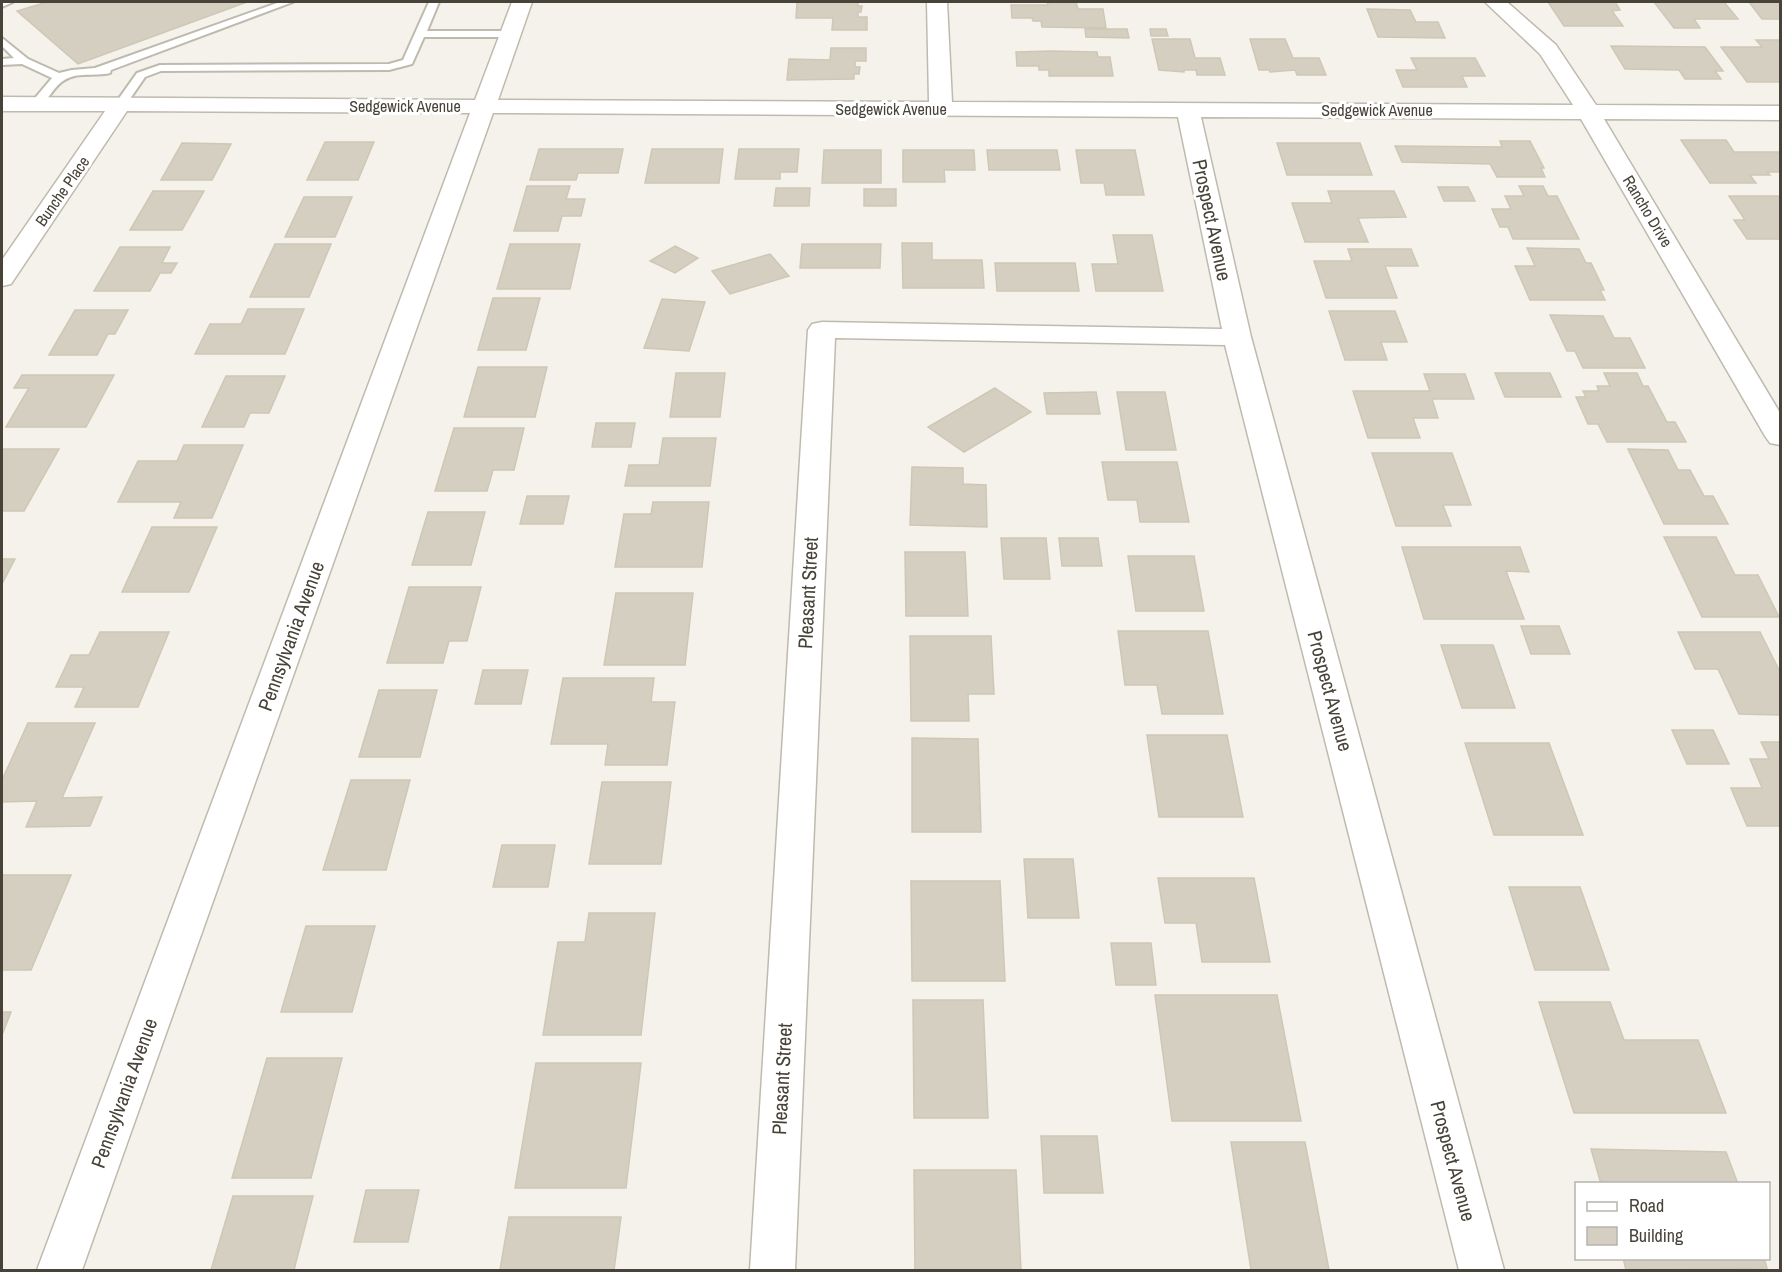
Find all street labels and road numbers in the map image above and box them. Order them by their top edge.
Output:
street label: Sedgewick Avenue [349,95,461,117]
street label: Sedgewick Avenue [835,98,947,120]
street label: Sedgewick Avenue [1321,99,1433,121]
street label: Bunche Place [30,152,94,230]
street label: Prospect Avenue [1186,157,1239,283]
street label: Rancho Drive [1618,171,1678,251]
street label: Pleasant Street [791,536,824,650]
street label: Pennsylvania Avenue [251,557,330,714]
street label: Prospect Avenue [1301,628,1360,754]
street label: Pennsylvania Avenue [84,1014,163,1171]
street label: Pleasant Street [765,1022,798,1136]
street label: Prospect Avenue [1424,1098,1483,1224]

